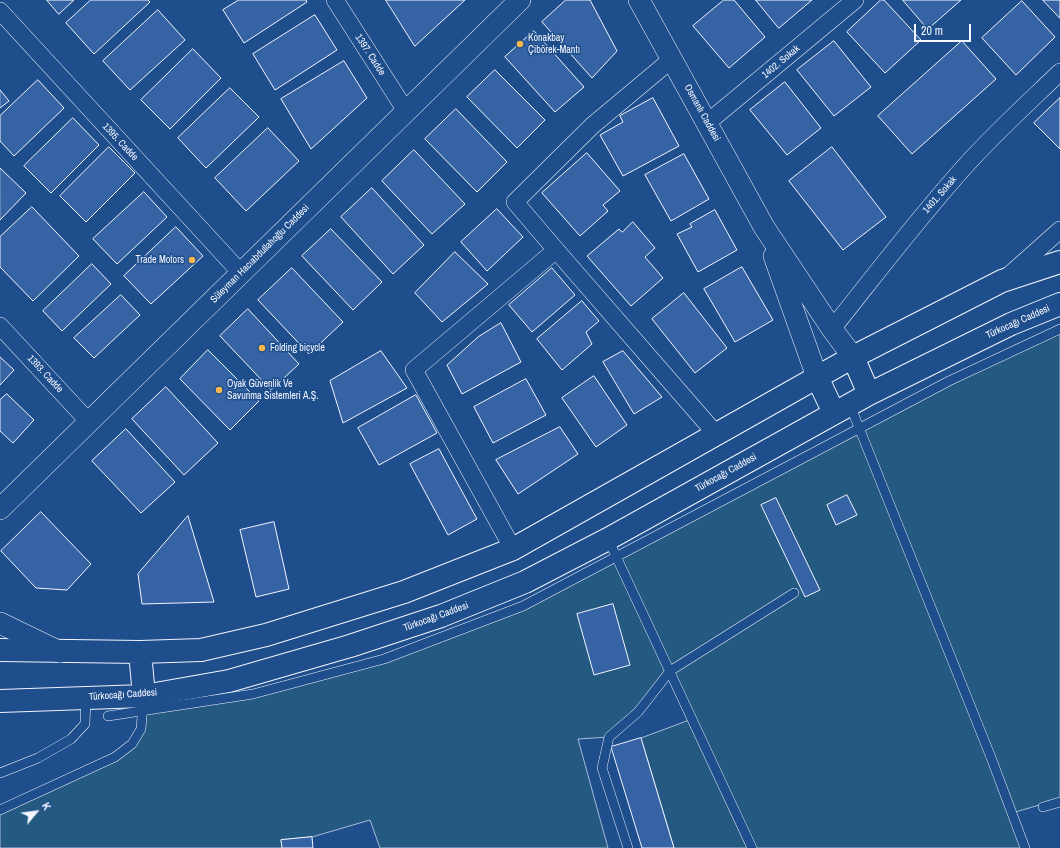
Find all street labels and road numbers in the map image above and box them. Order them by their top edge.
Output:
street label: 1397. Cadde [352,32,388,78]
street label: 1402. Sokak [760,43,802,81]
street label: Osmanlı Caddesi [681,82,723,144]
street label: 1395. Cadde [100,121,140,163]
street label: 1401. Sokak [921,174,959,216]
street label: Süleyman Hacıabdullahoğlu Caddesi [208,202,312,306]
street label: Türkocağı Caddesi [984,303,1052,341]
street label: 1393. Cadde [25,353,65,395]
street label: Türkocağı Caddesi [693,451,759,495]
street label: Türkocağı Caddesi [402,600,470,634]
street label: Türkocağı Caddesi [88,687,158,703]

